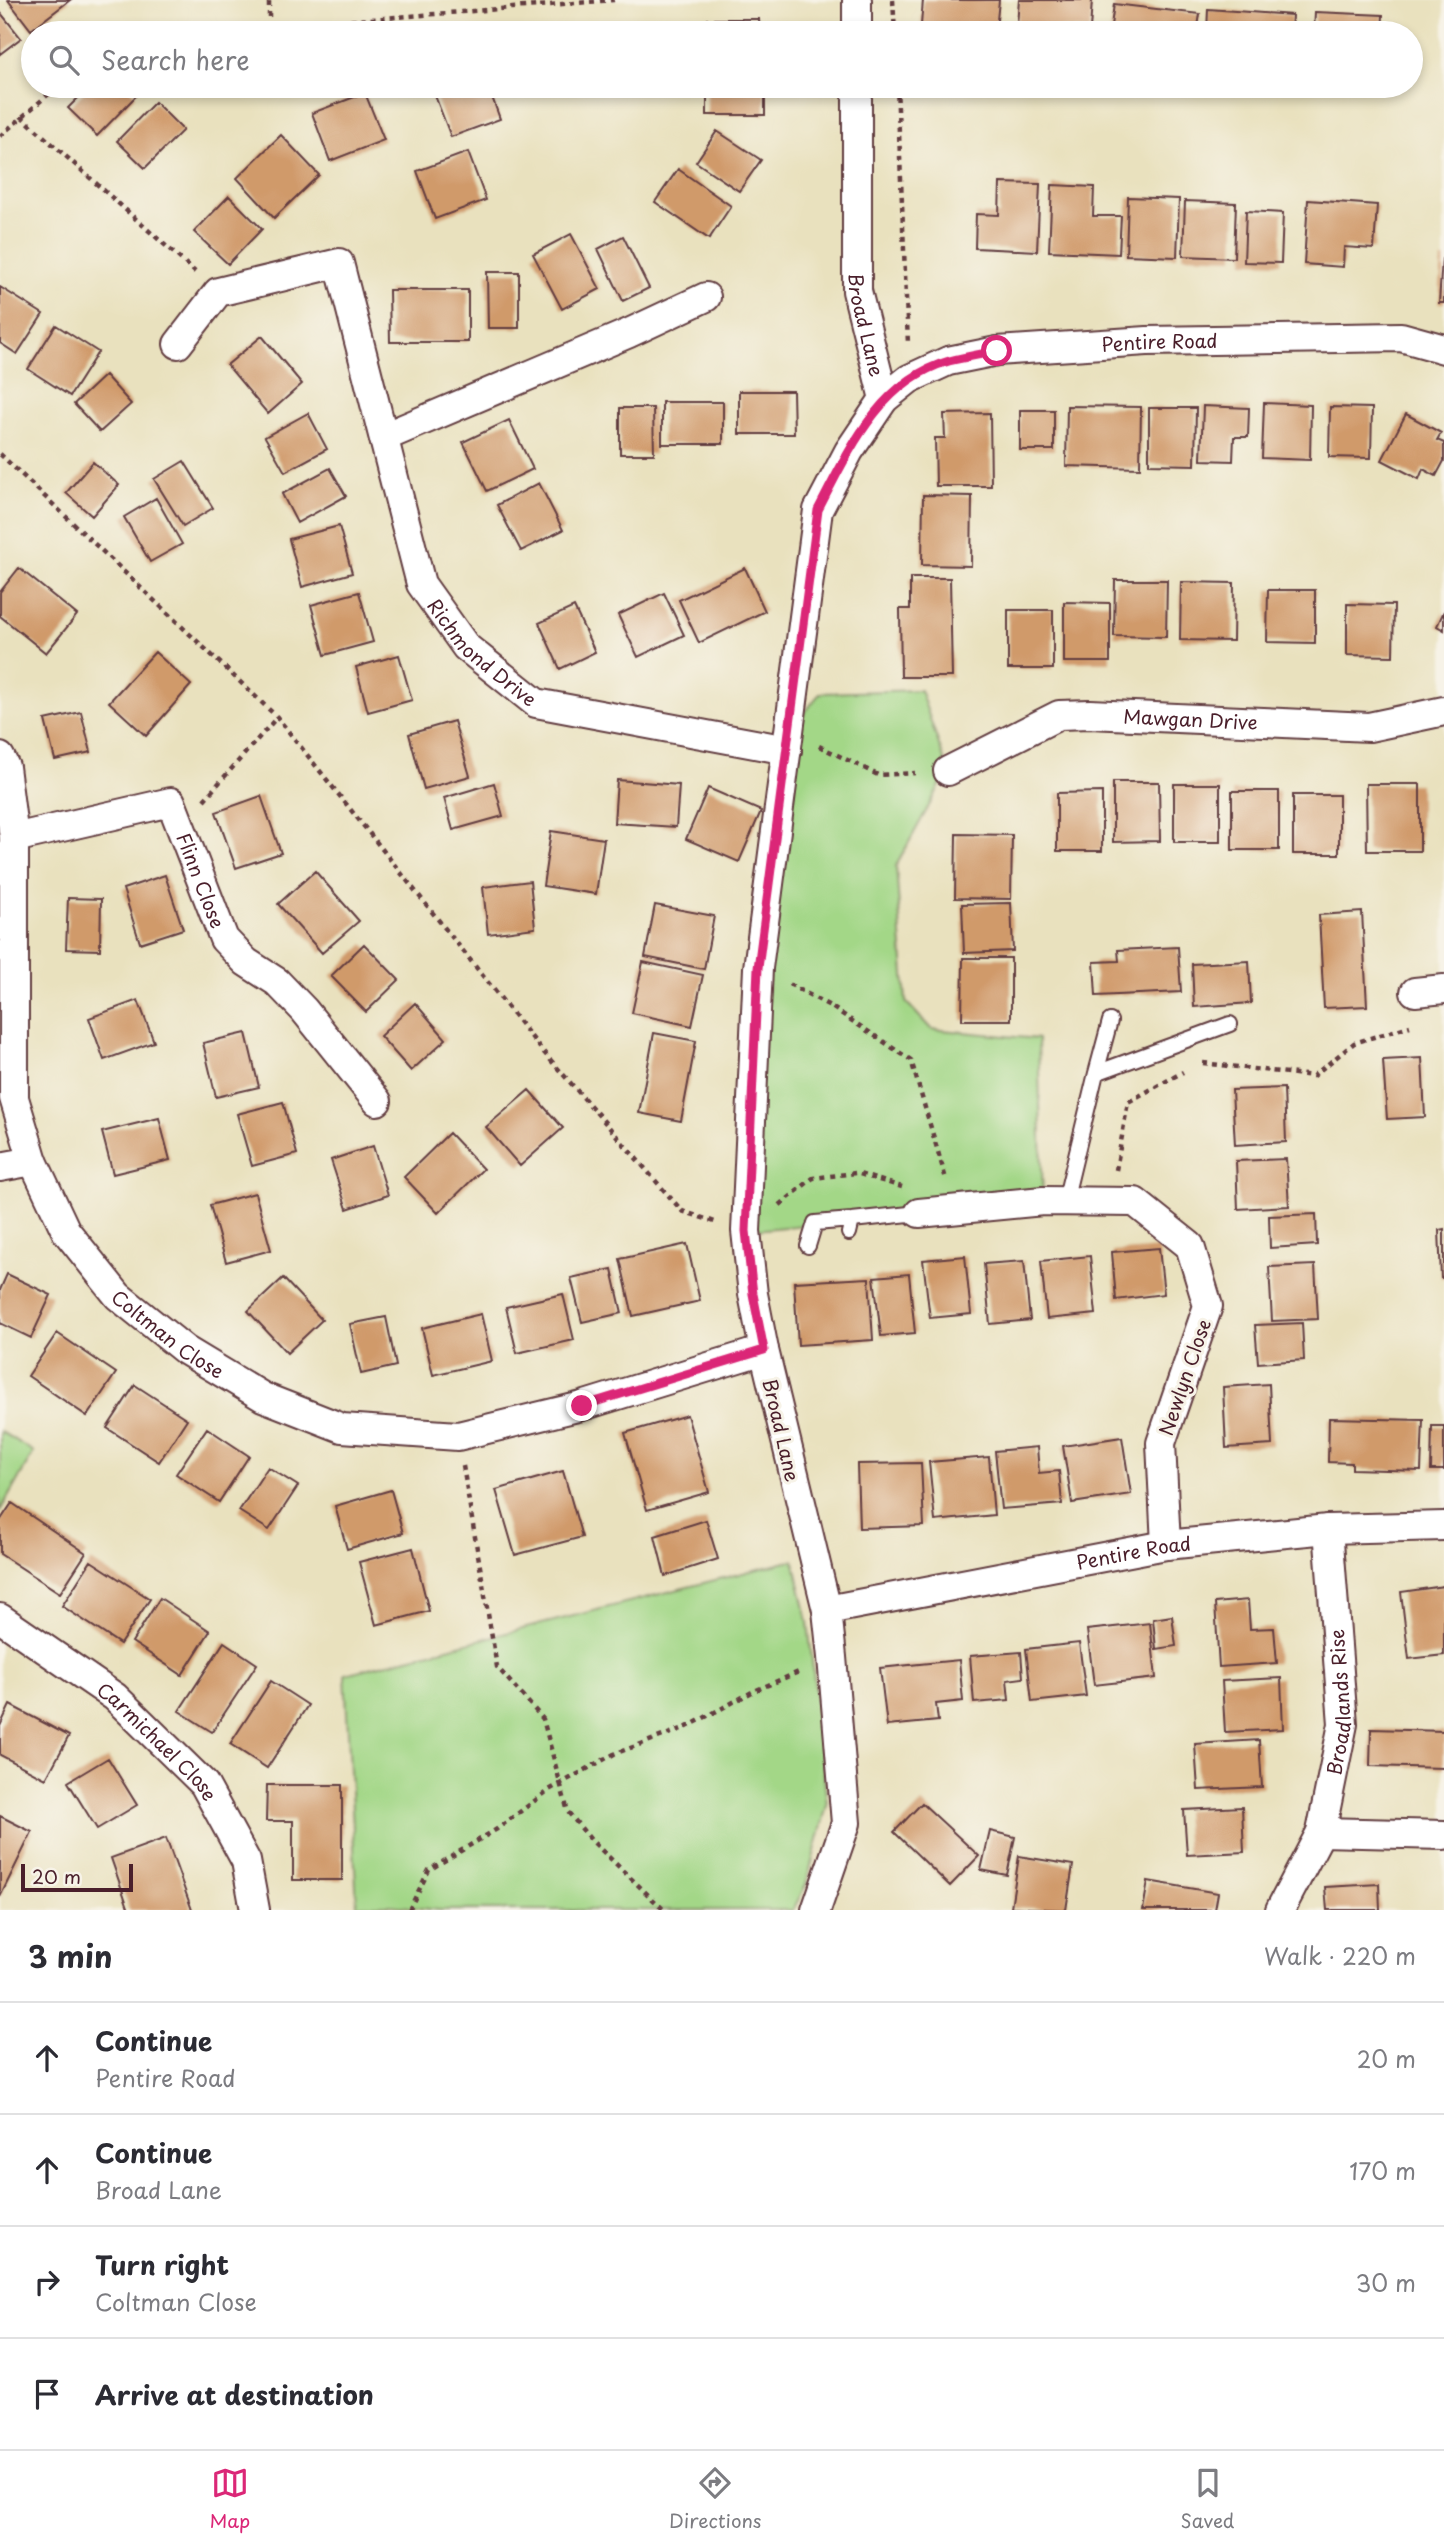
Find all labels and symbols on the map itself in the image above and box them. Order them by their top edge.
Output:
street label: Broad Lane [843,274,892,379]
street label: Pentire Road [1100,326,1218,358]
route start [981,335,1012,366]
street label: Richmond Drive [421,592,543,713]
street label: Mawgan Drive [1123,702,1258,736]
street label: Flinn Close [170,829,232,932]
street label: Coltman Close [106,1283,230,1385]
street label: Newlyn Close [1151,1315,1217,1439]
street label: Broad Lane [757,1376,807,1484]
route end [566,1390,597,1421]
street label: Pentire Road [1074,1529,1192,1576]
street label: Broadlands Rise [1319,1628,1357,1777]
street label: Carmichael Close [92,1675,224,1806]
scale bar [21,1861,133,1893]

